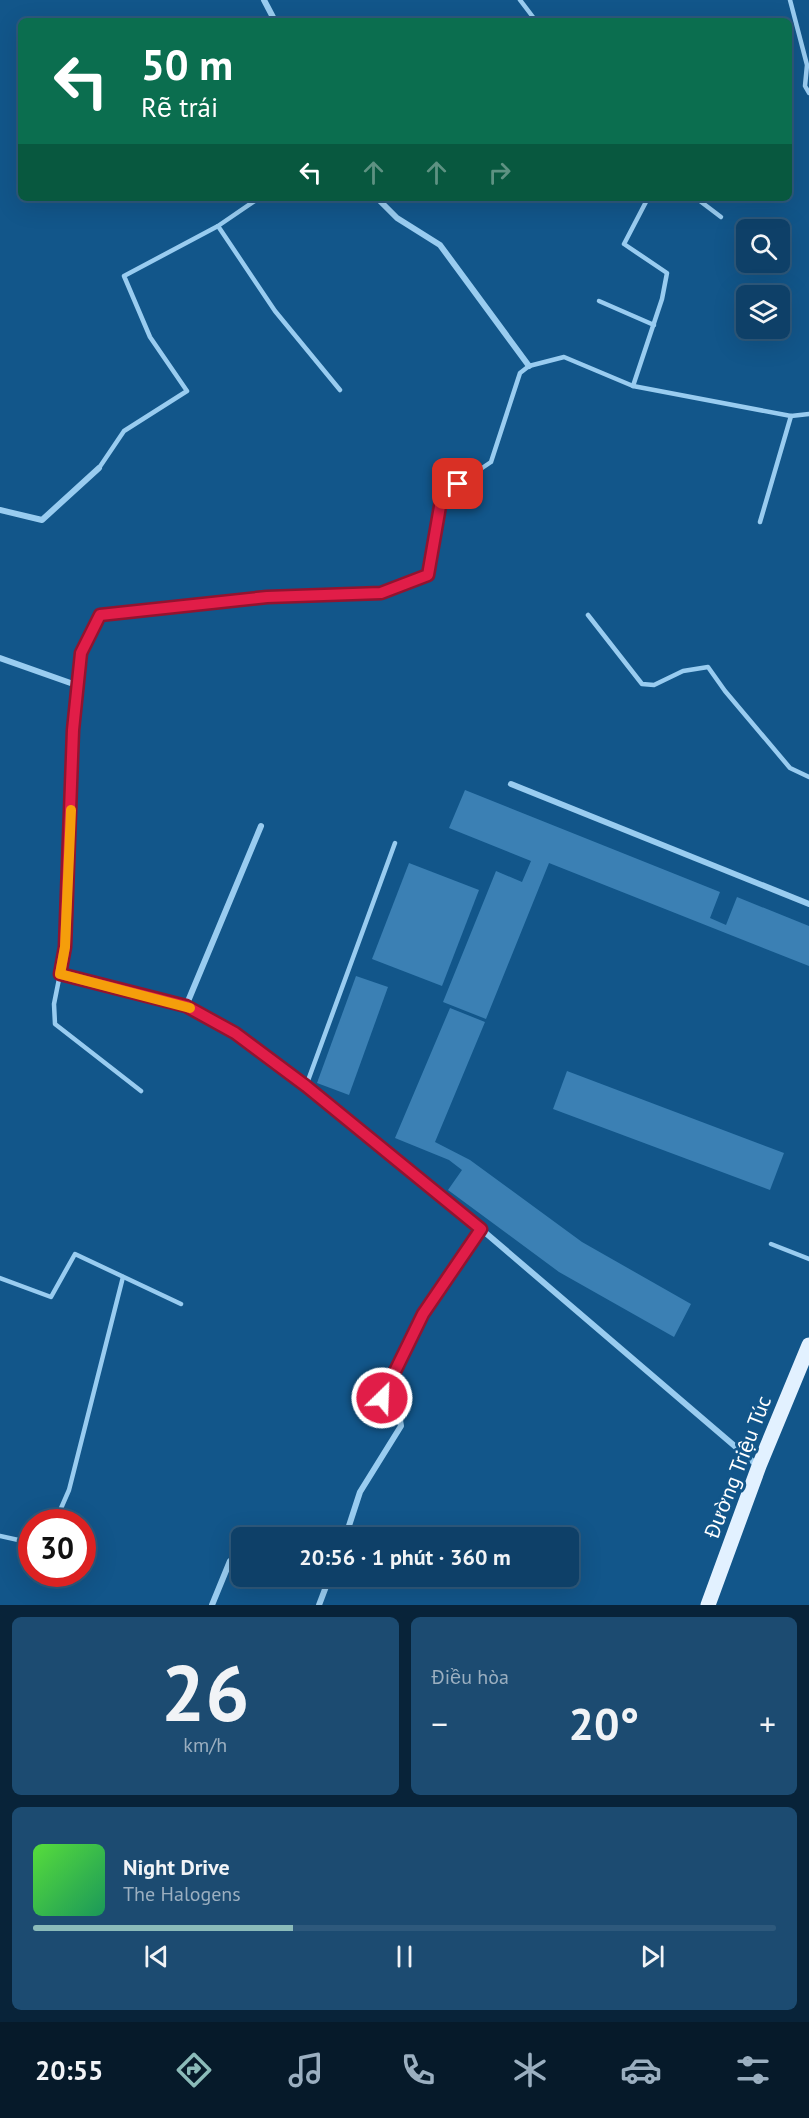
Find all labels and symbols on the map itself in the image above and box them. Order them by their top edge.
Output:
pin [432,458,483,509]
position arrow [350,1366,414,1430]
street label: Đường Triệu Túc [698,1392,777,1543]
speed limit sign: 30 [18,1509,96,1587]

